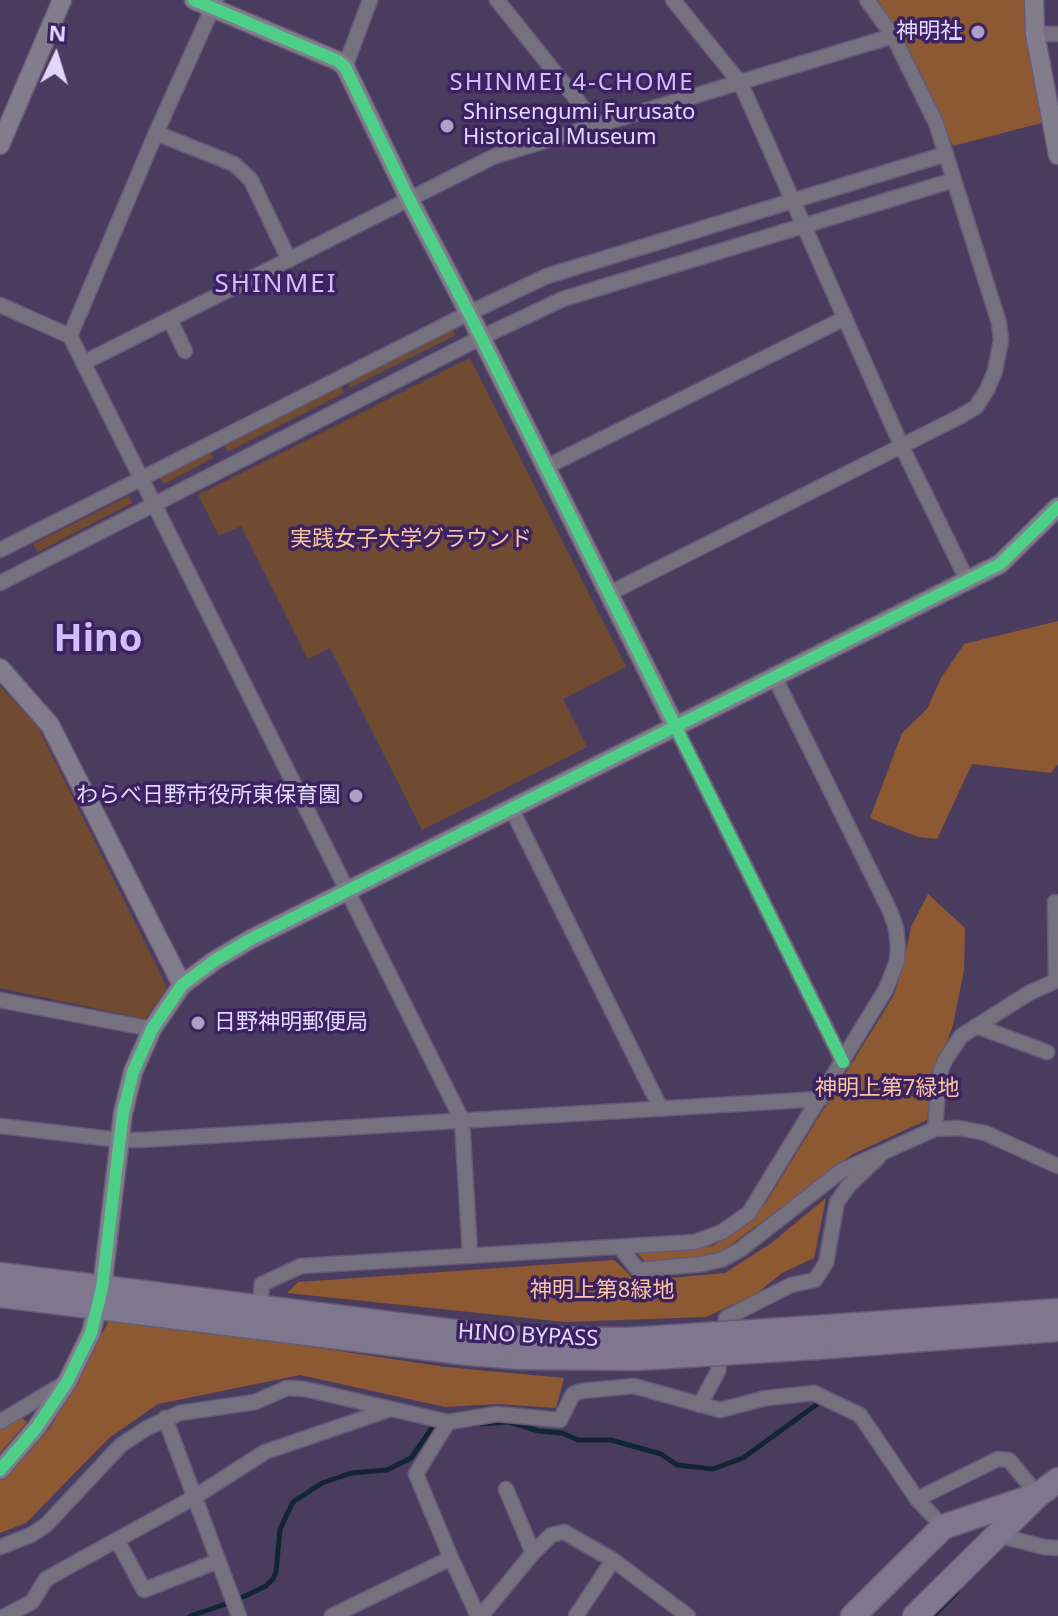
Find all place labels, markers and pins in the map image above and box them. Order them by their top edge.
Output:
place label: 神明社 [896,19,962,45]
marker: 神明社 [969,23,987,41]
place label: Shinsengumi Furusato Historical Museum [463,100,695,152]
marker: Shinsengumi Furusato Historical Museum [438,117,456,135]
place label: わらべ日野市役所東保育園 [76,783,340,809]
marker: わらべ日野市役所東保育園 [347,787,365,805]
place label: 日野神明郵便局 [214,1010,368,1036]
marker: 日野神明郵便局 [189,1014,207,1032]

